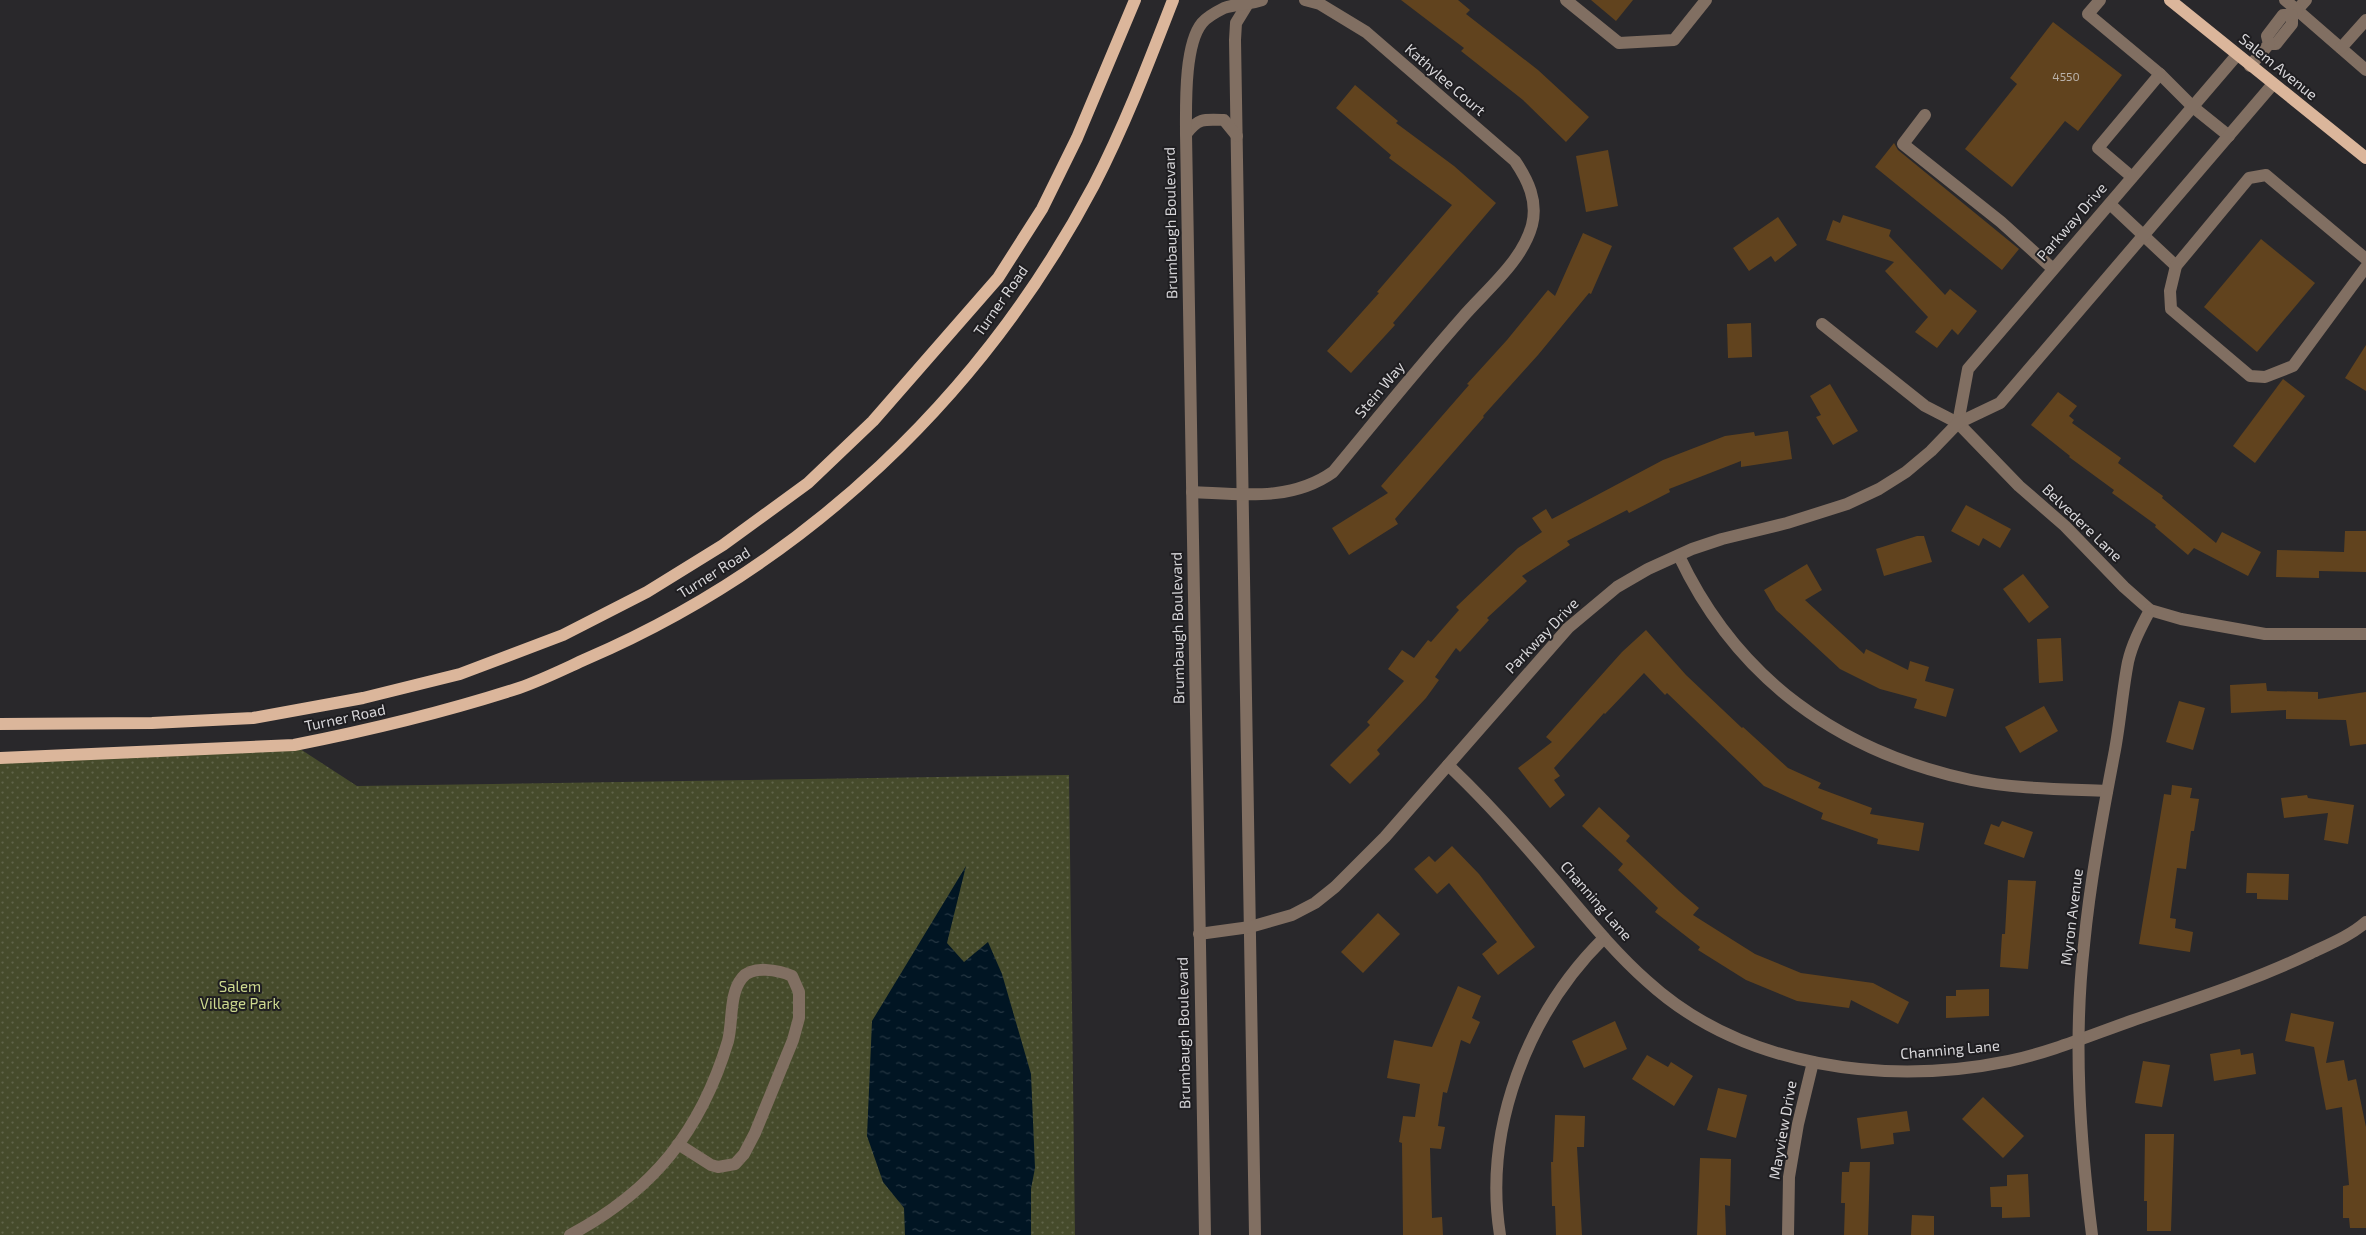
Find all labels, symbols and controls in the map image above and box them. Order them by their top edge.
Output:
street label: Salem Avenue [2236,29,2321,103]
street label: Kathylee Court [1402,39,1490,119]
house number: 4550 [2052,69,2080,83]
street label: Brumbaugh Boulevard [1160,147,1180,299]
street label: Parkway Drive [2032,179,2110,264]
street label: Turner Road [969,262,1031,339]
street label: Stein Way [1351,358,1408,421]
street label: Belvedere Lane [2039,480,2126,565]
street label: Turner Road [674,543,753,602]
street label: Brumbaugh Boulevard [1167,552,1187,704]
street label: Parkway Drive [1501,594,1582,677]
street label: Turner Road [303,700,387,734]
street label: Channing Lane [1557,857,1636,944]
street label: Myron Avenue [2056,867,2086,966]
street label: Brumbaugh Boulevard [1173,957,1193,1109]
park label: Salem Village Park [200,977,281,1012]
street label: Channing Lane [1899,1036,2000,1062]
street label: Mayview Drive [1764,1079,1800,1181]

